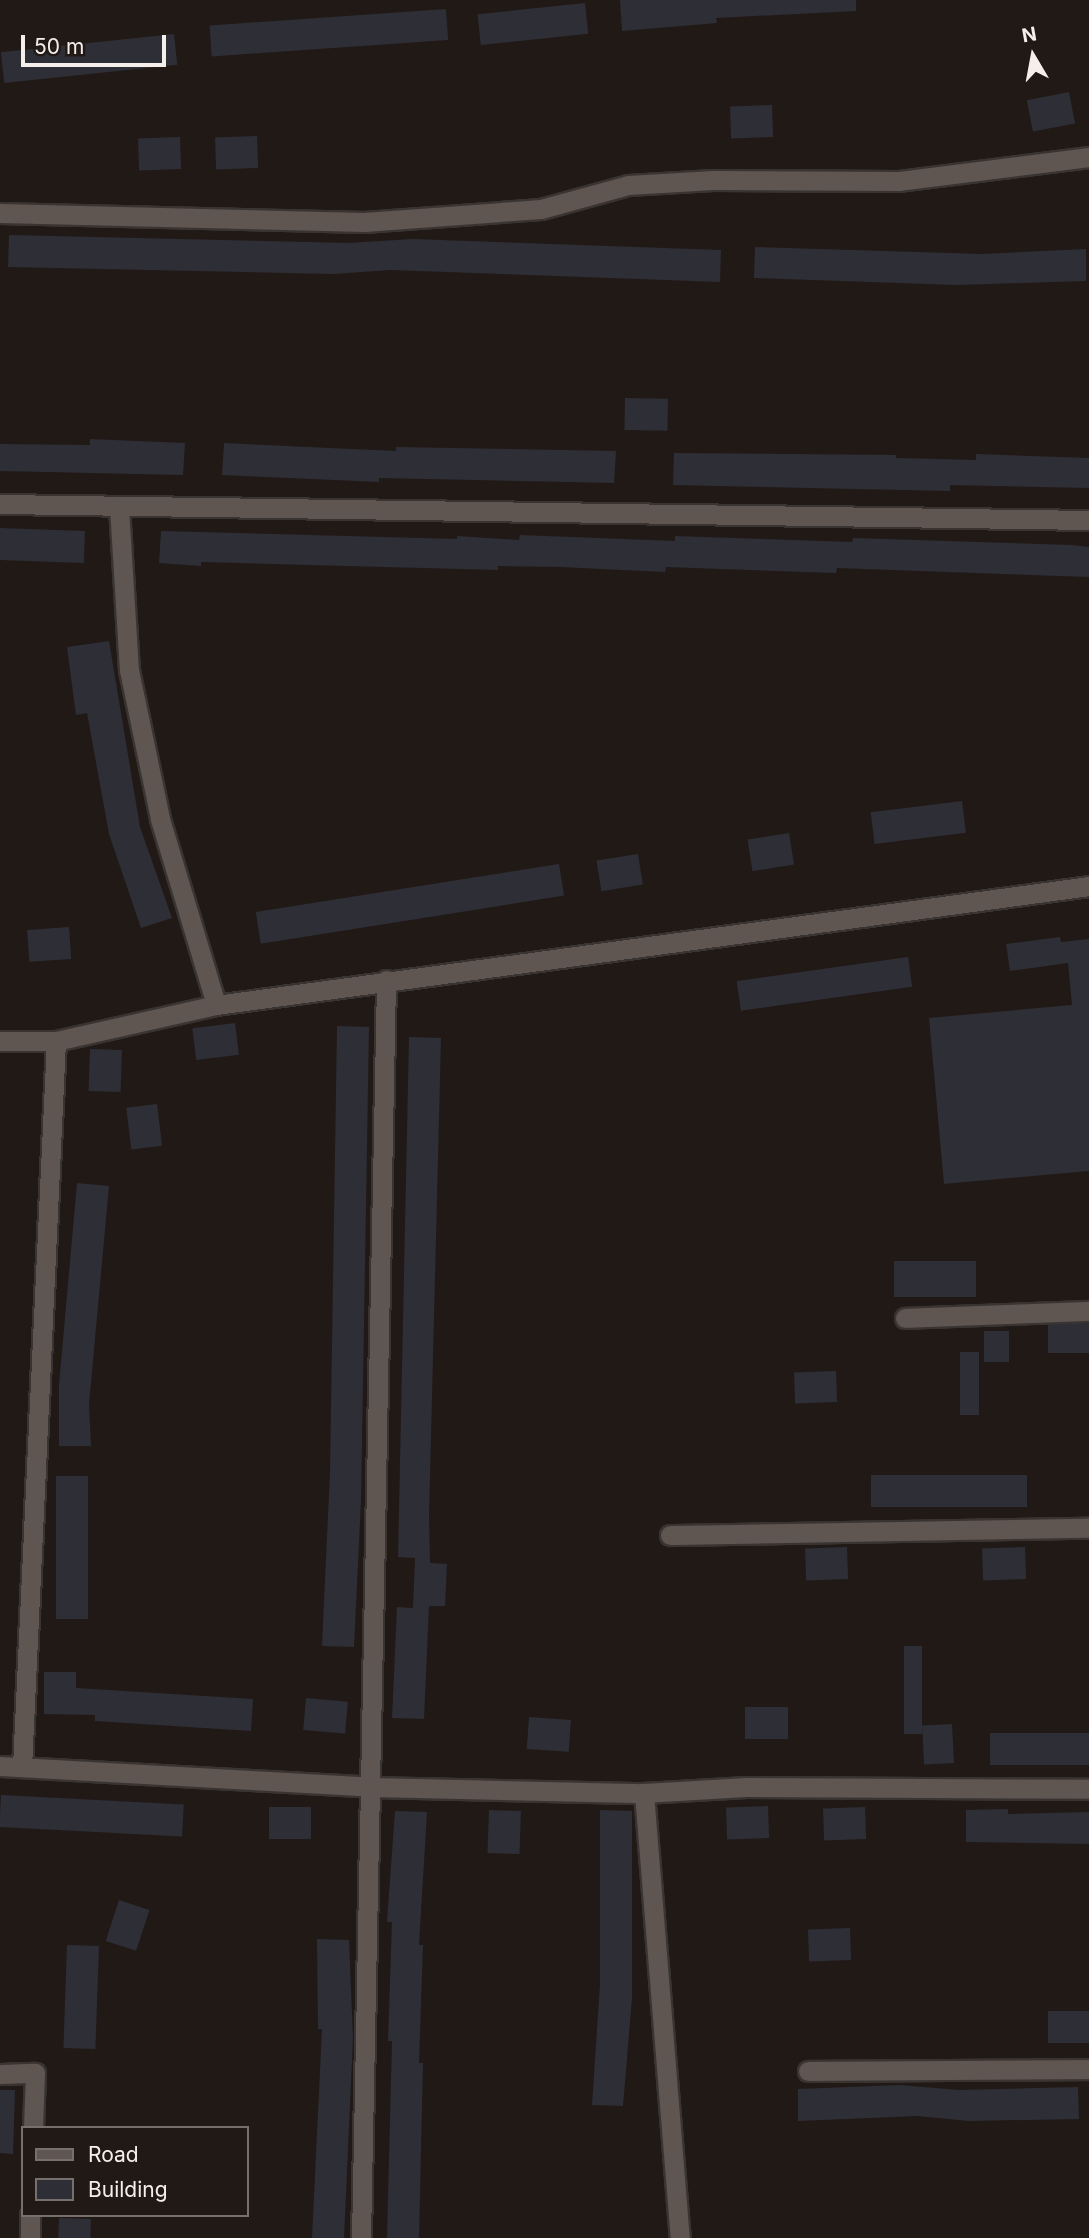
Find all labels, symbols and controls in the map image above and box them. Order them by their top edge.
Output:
scale bar [24,21,170,65]
north arrow [998,21,1068,91]
text: N [1020,22,1038,47]
text: 50 m [34,34,84,59]
legend [21,2126,248,2217]
text: Road [88,2142,139,2167]
text: Building [88,2177,168,2202]

